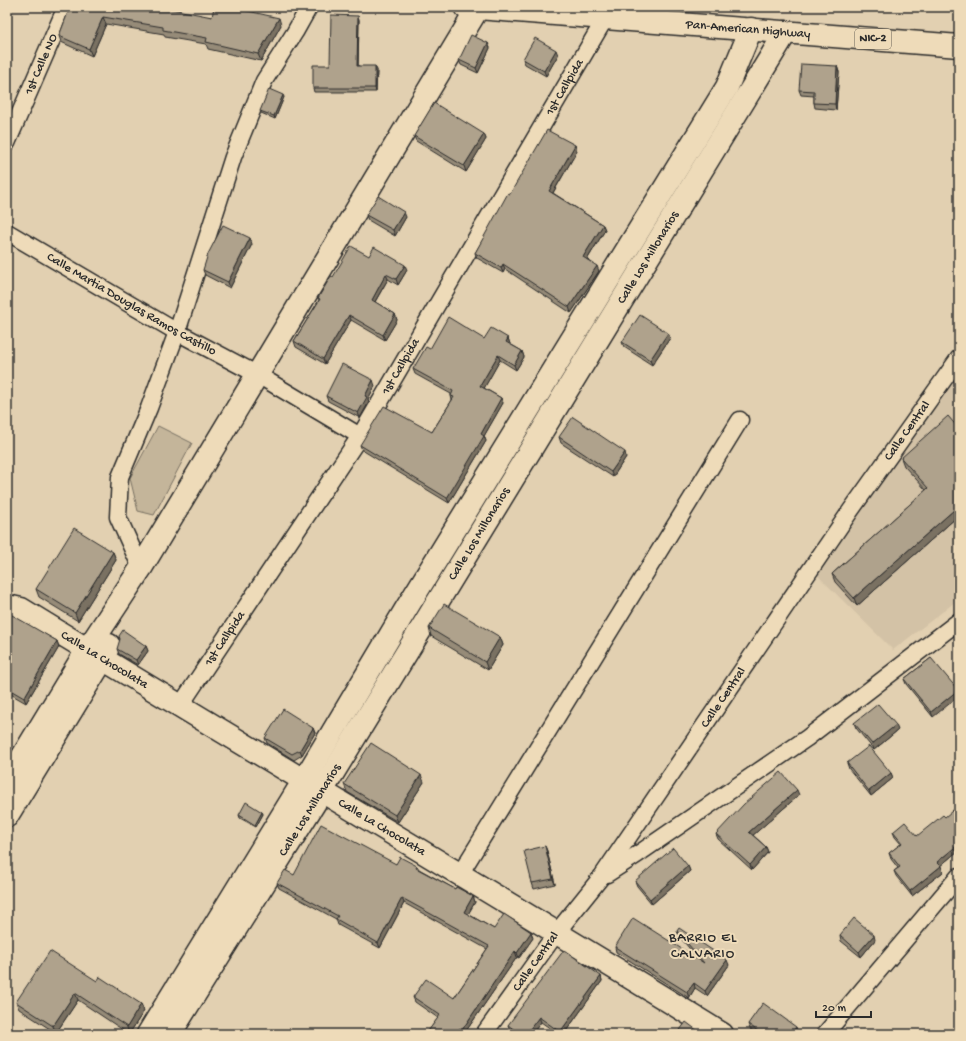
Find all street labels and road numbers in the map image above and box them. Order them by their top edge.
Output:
street label: Pan-American Highway [684,17,812,42]
road number: NIC-2 [855,29,891,49]
street label: 1st Calle NO [21,31,61,98]
street label: 1st Callpida [542,56,587,119]
street label: Calle Los Millonarios [614,207,683,307]
street label: Calle Martia Douglas Ramos Castillo [44,249,219,359]
street label: 1st Callpida [378,335,423,398]
street label: Calle Central [881,398,934,464]
street label: Calle Los Millonarios [445,484,514,583]
street label: 1st Callpida [201,608,249,670]
street label: Calle La Chocolata [58,628,151,693]
street label: Calle Central [698,664,749,731]
street label: Calle Los Millonarios [276,760,345,859]
street label: Calle La Chocolata [335,795,429,860]
street label: Calle Central [509,929,562,994]

